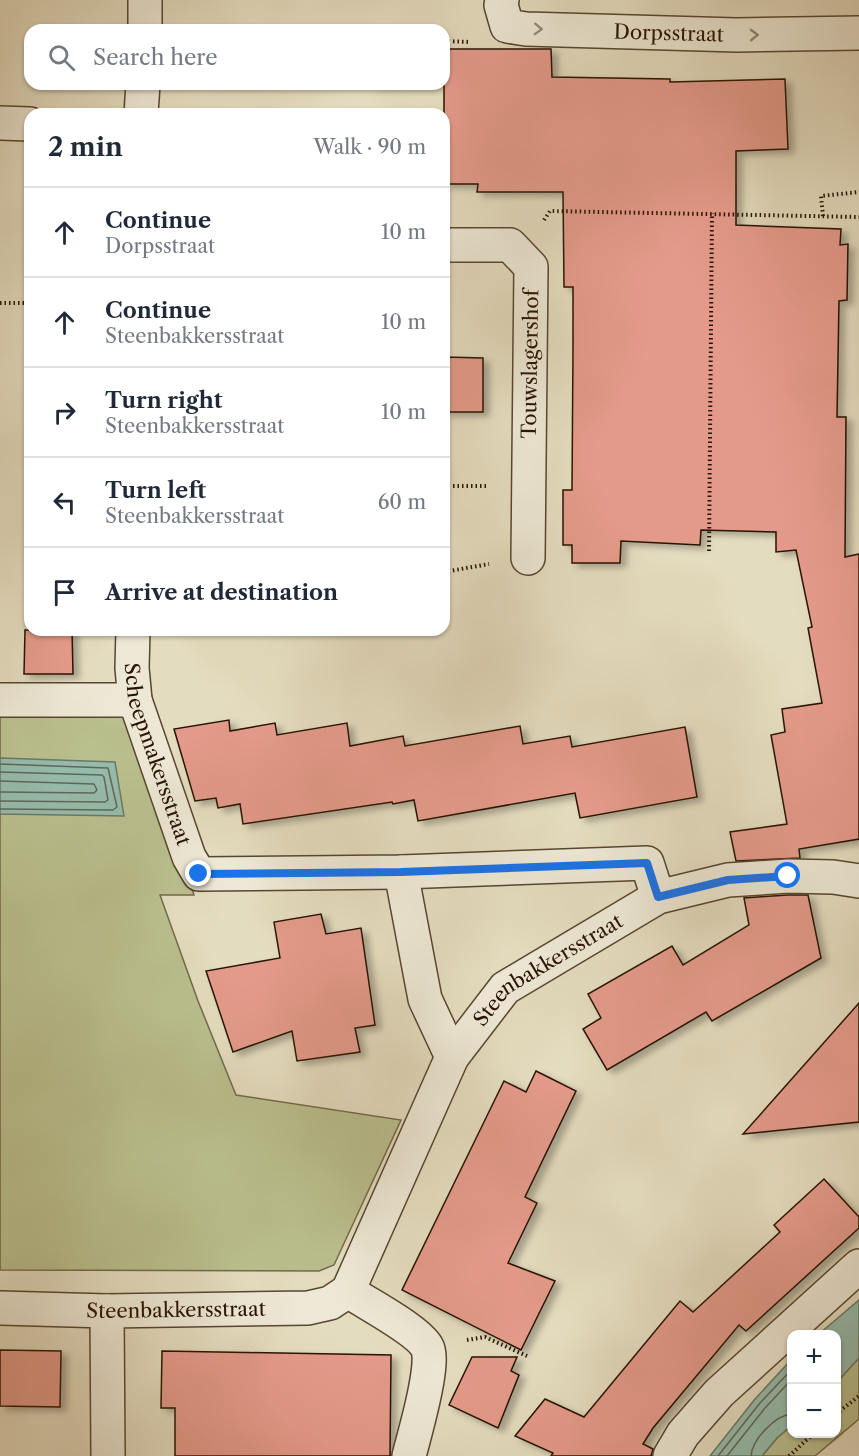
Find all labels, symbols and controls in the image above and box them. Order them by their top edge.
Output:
street label: Dorpsstraat [613,19,724,47]
one-way arrow [534,23,543,36]
search box [24,24,450,90]
one-way arrow [750,29,759,41]
icon: search [45,41,78,74]
text: Search here [93,44,218,71]
text: 2 min [48,131,123,163]
text: Walk · 90 m [314,135,426,159]
text: Continue [105,207,211,234]
icon: ahead [48,216,81,249]
text: 10 m [381,220,426,244]
text: Dorpsstraat [105,234,215,258]
street label: Touwslagershof [517,286,543,439]
text: Continue [105,297,211,324]
icon: ahead [48,306,81,339]
text: 10 m [381,310,426,334]
text: Steenbakkersstraat [105,324,284,348]
text: Turn right [105,387,223,414]
icon: right [48,396,81,429]
text: 10 m [381,400,426,424]
text: Steenbakkersstraat [105,414,284,438]
text: Turn left [105,477,206,504]
icon: left [48,486,81,519]
text: 60 m [378,490,426,514]
text: Steenbakkersstraat [105,504,284,528]
icon: arrive [48,576,81,609]
text: Arrive at destination [105,579,338,606]
street label: Scheepmakersstraat [120,662,196,849]
route end [185,860,211,886]
route start [774,862,800,888]
street label: Steenbakkersstraat [468,909,627,1031]
street label: Steenbakkersstraat [86,1297,266,1323]
map controls [787,1330,841,1438]
button: + [787,1330,841,1384]
button: − [787,1384,841,1438]

